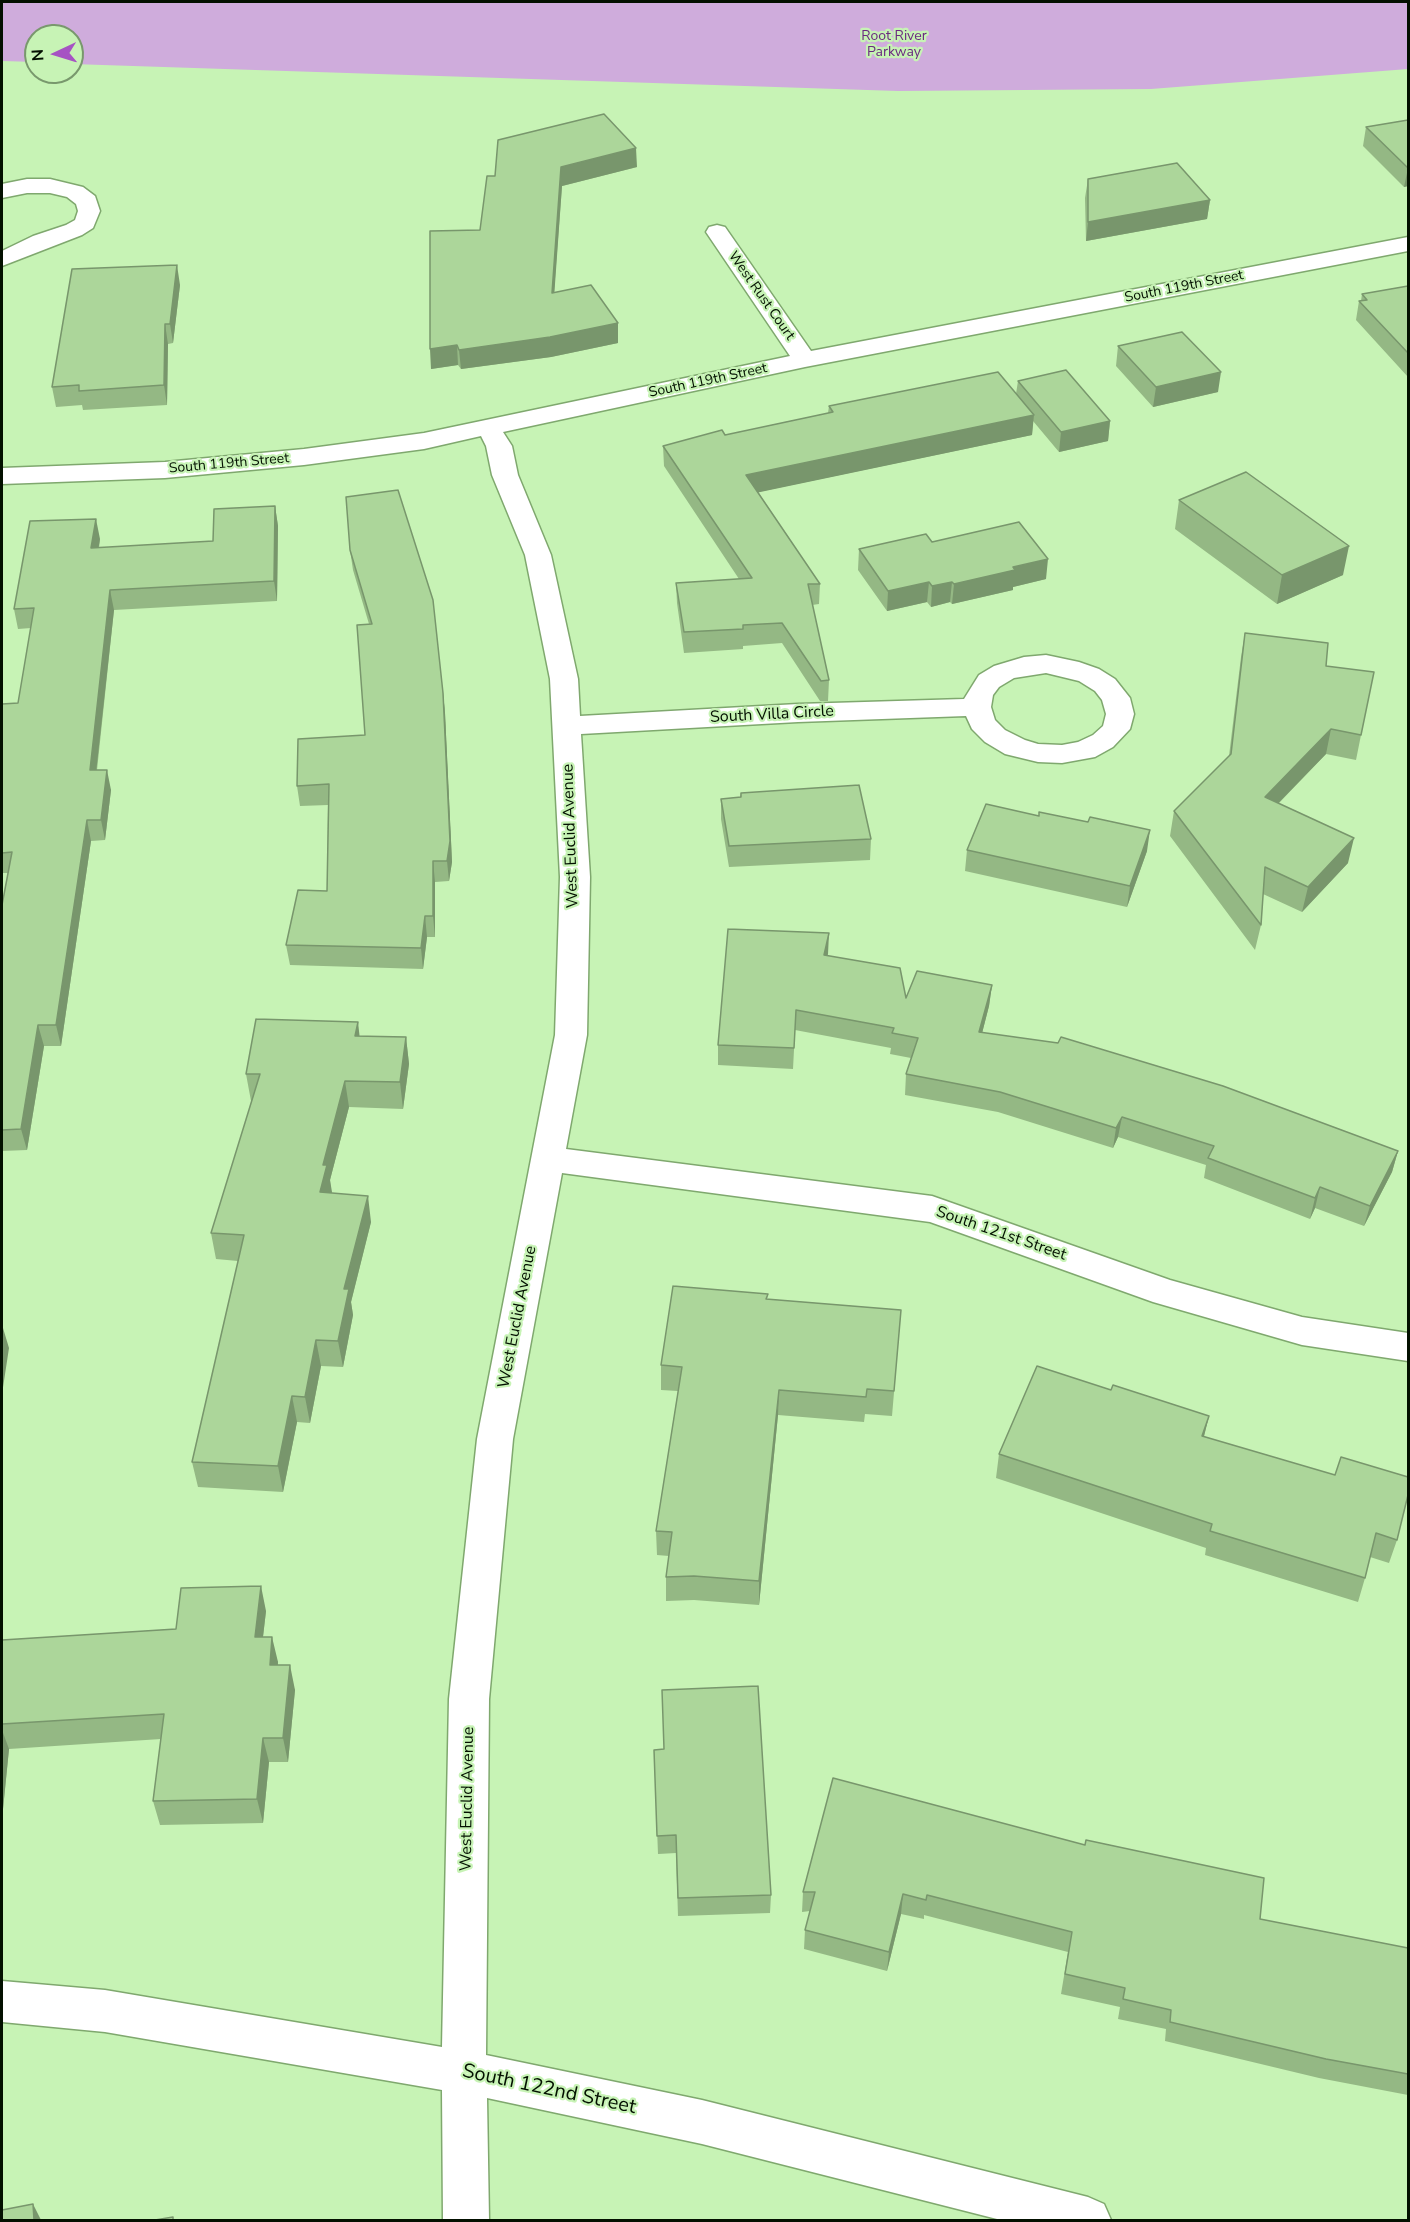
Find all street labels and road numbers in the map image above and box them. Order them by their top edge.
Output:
street label: West Rust Court [724,248,798,344]
street label: South 119th Street [1123,267,1245,307]
street label: South 119th Street [647,360,769,402]
street label: South 119th Street [168,450,290,478]
street label: South Villa Circle [710,702,834,728]
street label: West Euclid Avenue [559,763,583,909]
street label: South 121st Street [933,1203,1069,1265]
street label: West Euclid Avenue [495,1244,541,1390]
street label: West Euclid Avenue [457,1727,479,1871]
street label: South 122nd Street [460,2060,638,2120]

